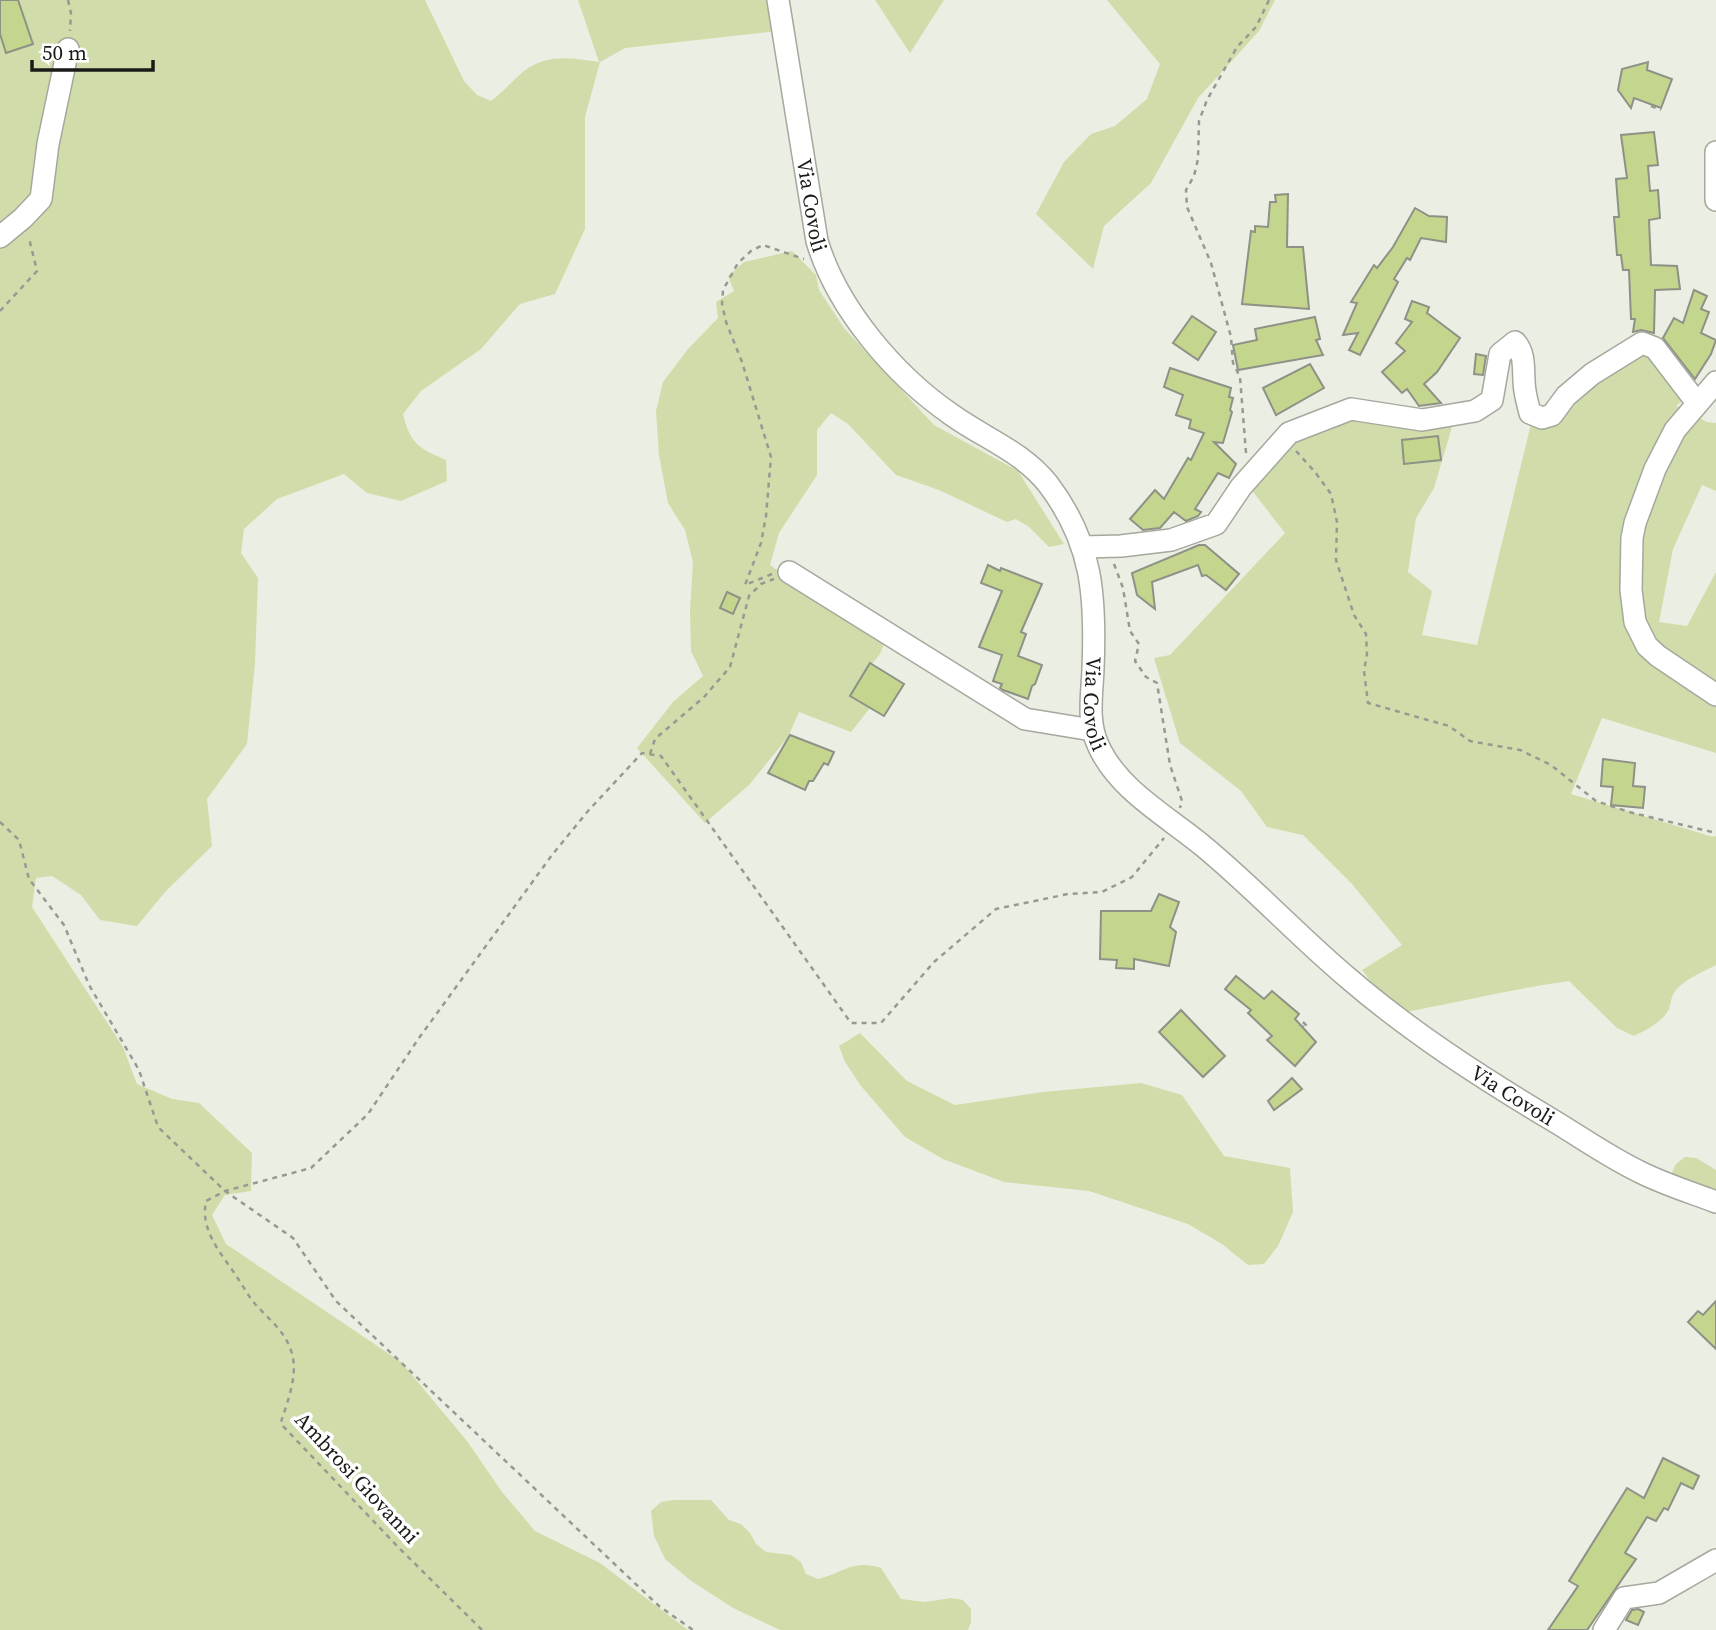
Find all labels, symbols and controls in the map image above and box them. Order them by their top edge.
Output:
scale bar [32,28,152,72]
text: 50 m [42,38,87,67]
street label: Via Covoli [790,156,835,256]
street label: Via Covoli [1077,656,1114,756]
street label: Via Covoli [1465,1058,1561,1132]
street label: Ambrosi Giovanni [289,1406,426,1550]

